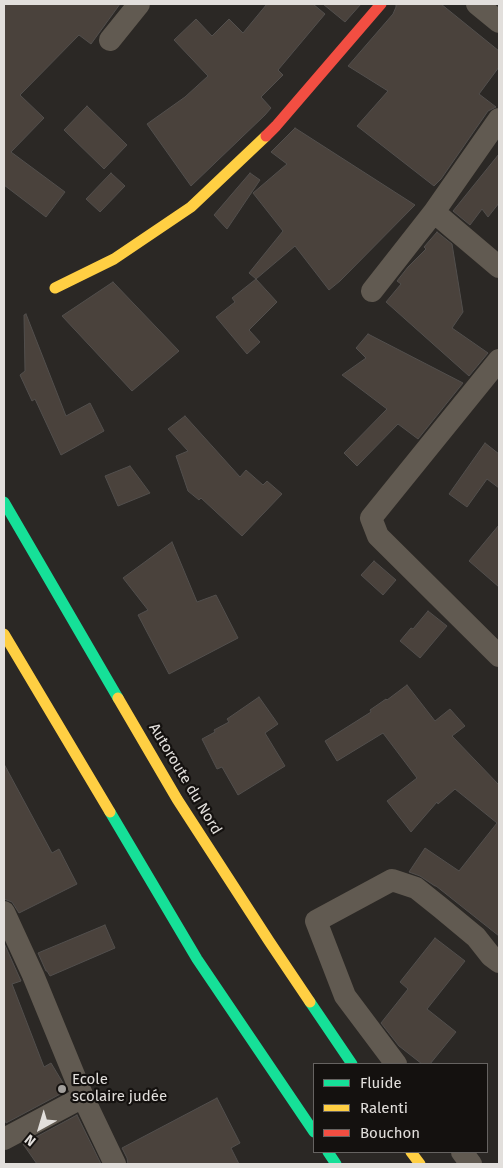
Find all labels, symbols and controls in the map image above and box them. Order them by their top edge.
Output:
street label: Autoroute du Nord [145,720,225,838]
legend [313,1063,488,1153]
place label: Ecole scolaire judée [72,1071,167,1106]
text: Fluide [360,1074,402,1092]
marker: Ecole scolaire judée [56,1083,68,1095]
text: Ralenti [360,1099,408,1117]
north arrow [15,1103,65,1153]
text: Bouchon [360,1124,420,1142]
text: N [21,1131,39,1150]

